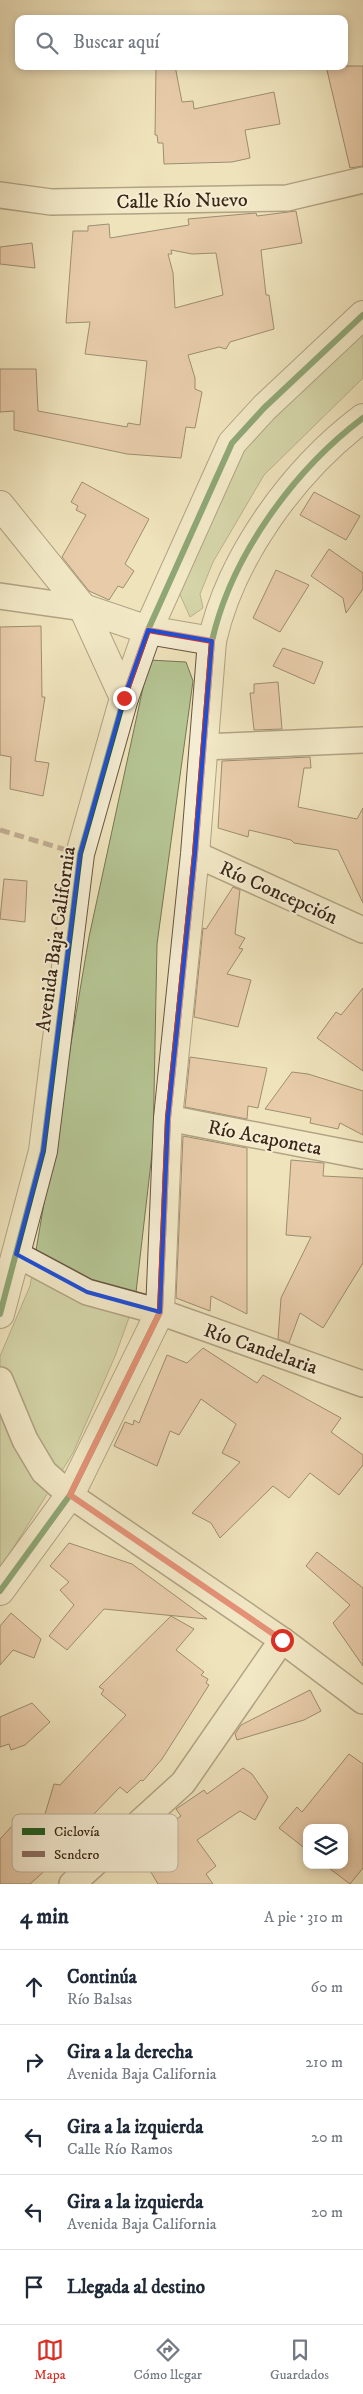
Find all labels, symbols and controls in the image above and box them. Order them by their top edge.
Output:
search box [15,15,348,70]
icon: search [33,29,61,57]
text: Buscar aquí [73,31,159,54]
street label: Calle Río Nuevo [116,188,248,215]
route end [113,687,136,710]
street label: Avenida Baja California [31,844,82,1034]
street label: Río Concepción [215,856,342,931]
street label: Río Acaponeta [206,1115,324,1162]
street label: Río Candelaria [200,1318,321,1381]
route start [271,1629,294,1652]
legend [12,1814,178,1872]
text: Ciclovía [54,1823,100,1841]
map controls [303,1824,348,1869]
button: layers [303,1824,348,1869]
text: Sendero [54,1846,99,1864]
text: 4 min [20,1904,69,1930]
text: A pie · 310 m [264,1907,343,1927]
text: Continúa [67,1966,137,1989]
icon: ahead [20,1973,48,2001]
text: 60 m [311,1977,343,1997]
text: Río Balsas [67,1989,132,2009]
text: Gira a la derecha [67,2041,193,2064]
icon: right [20,2048,48,2076]
text: 210 m [305,2052,343,2072]
text: Avenida Baja California [67,2064,217,2084]
text: Gira a la izquierda [67,2116,203,2139]
icon: left [20,2123,48,2151]
text: 20 m [311,2127,343,2147]
text: Calle Río Ramos [67,2139,173,2159]
text: Gira a la izquierda [67,2191,203,2214]
icon: left [20,2198,48,2226]
text: 20 m [311,2202,343,2222]
text: Avenida Baja California [67,2214,217,2234]
icon: arrive [20,2273,48,2301]
text: Llegada al destino [67,2276,205,2299]
tab: Mapa [34,2336,66,2384]
tab: Cómo llegar [134,2336,202,2384]
tab: Guardados [270,2336,329,2384]

